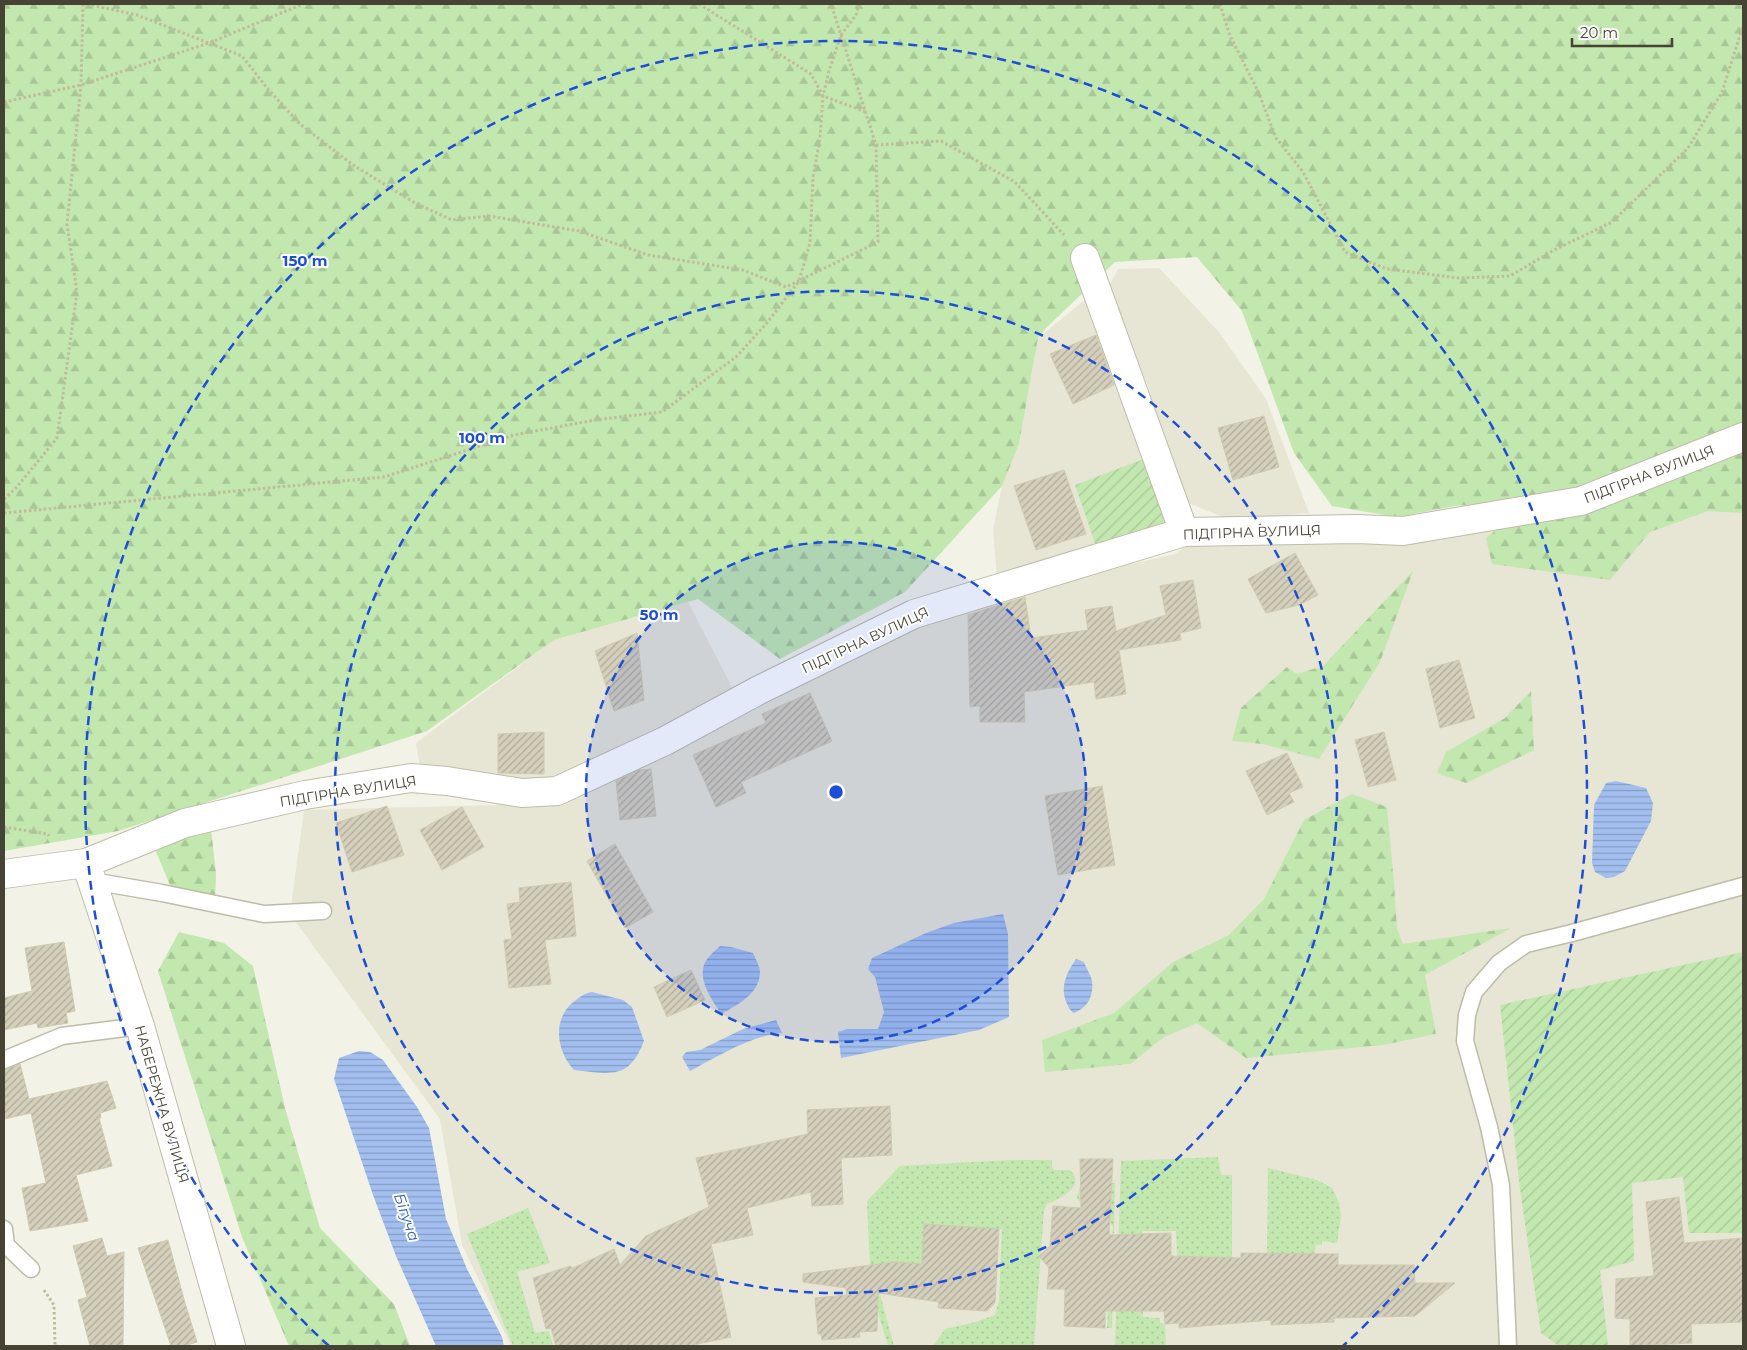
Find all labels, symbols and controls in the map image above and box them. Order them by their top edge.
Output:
scale bar [1572,15,1672,47]
text: 20 m [1580,23,1618,42]
text: 150 m [283,251,327,270]
text: 100 m [459,428,505,447]
street label: ПІДГІРНА ВУЛИЦЯ [1581,441,1717,507]
street label: ПІДГІРНА ВУЛИЦЯ [1183,521,1321,543]
street label: ПІДГІРНА ВУЛИЦЯ [798,603,932,677]
text: 50 m [639,605,679,624]
street label: ПІДГІРНА ВУЛИЦЯ [278,771,418,811]
centre of rings [827,783,845,801]
street label: НАБЕРЕЖНА ВУЛИЦЯ [131,1023,193,1185]
water label: Бігуча [390,1190,424,1244]

